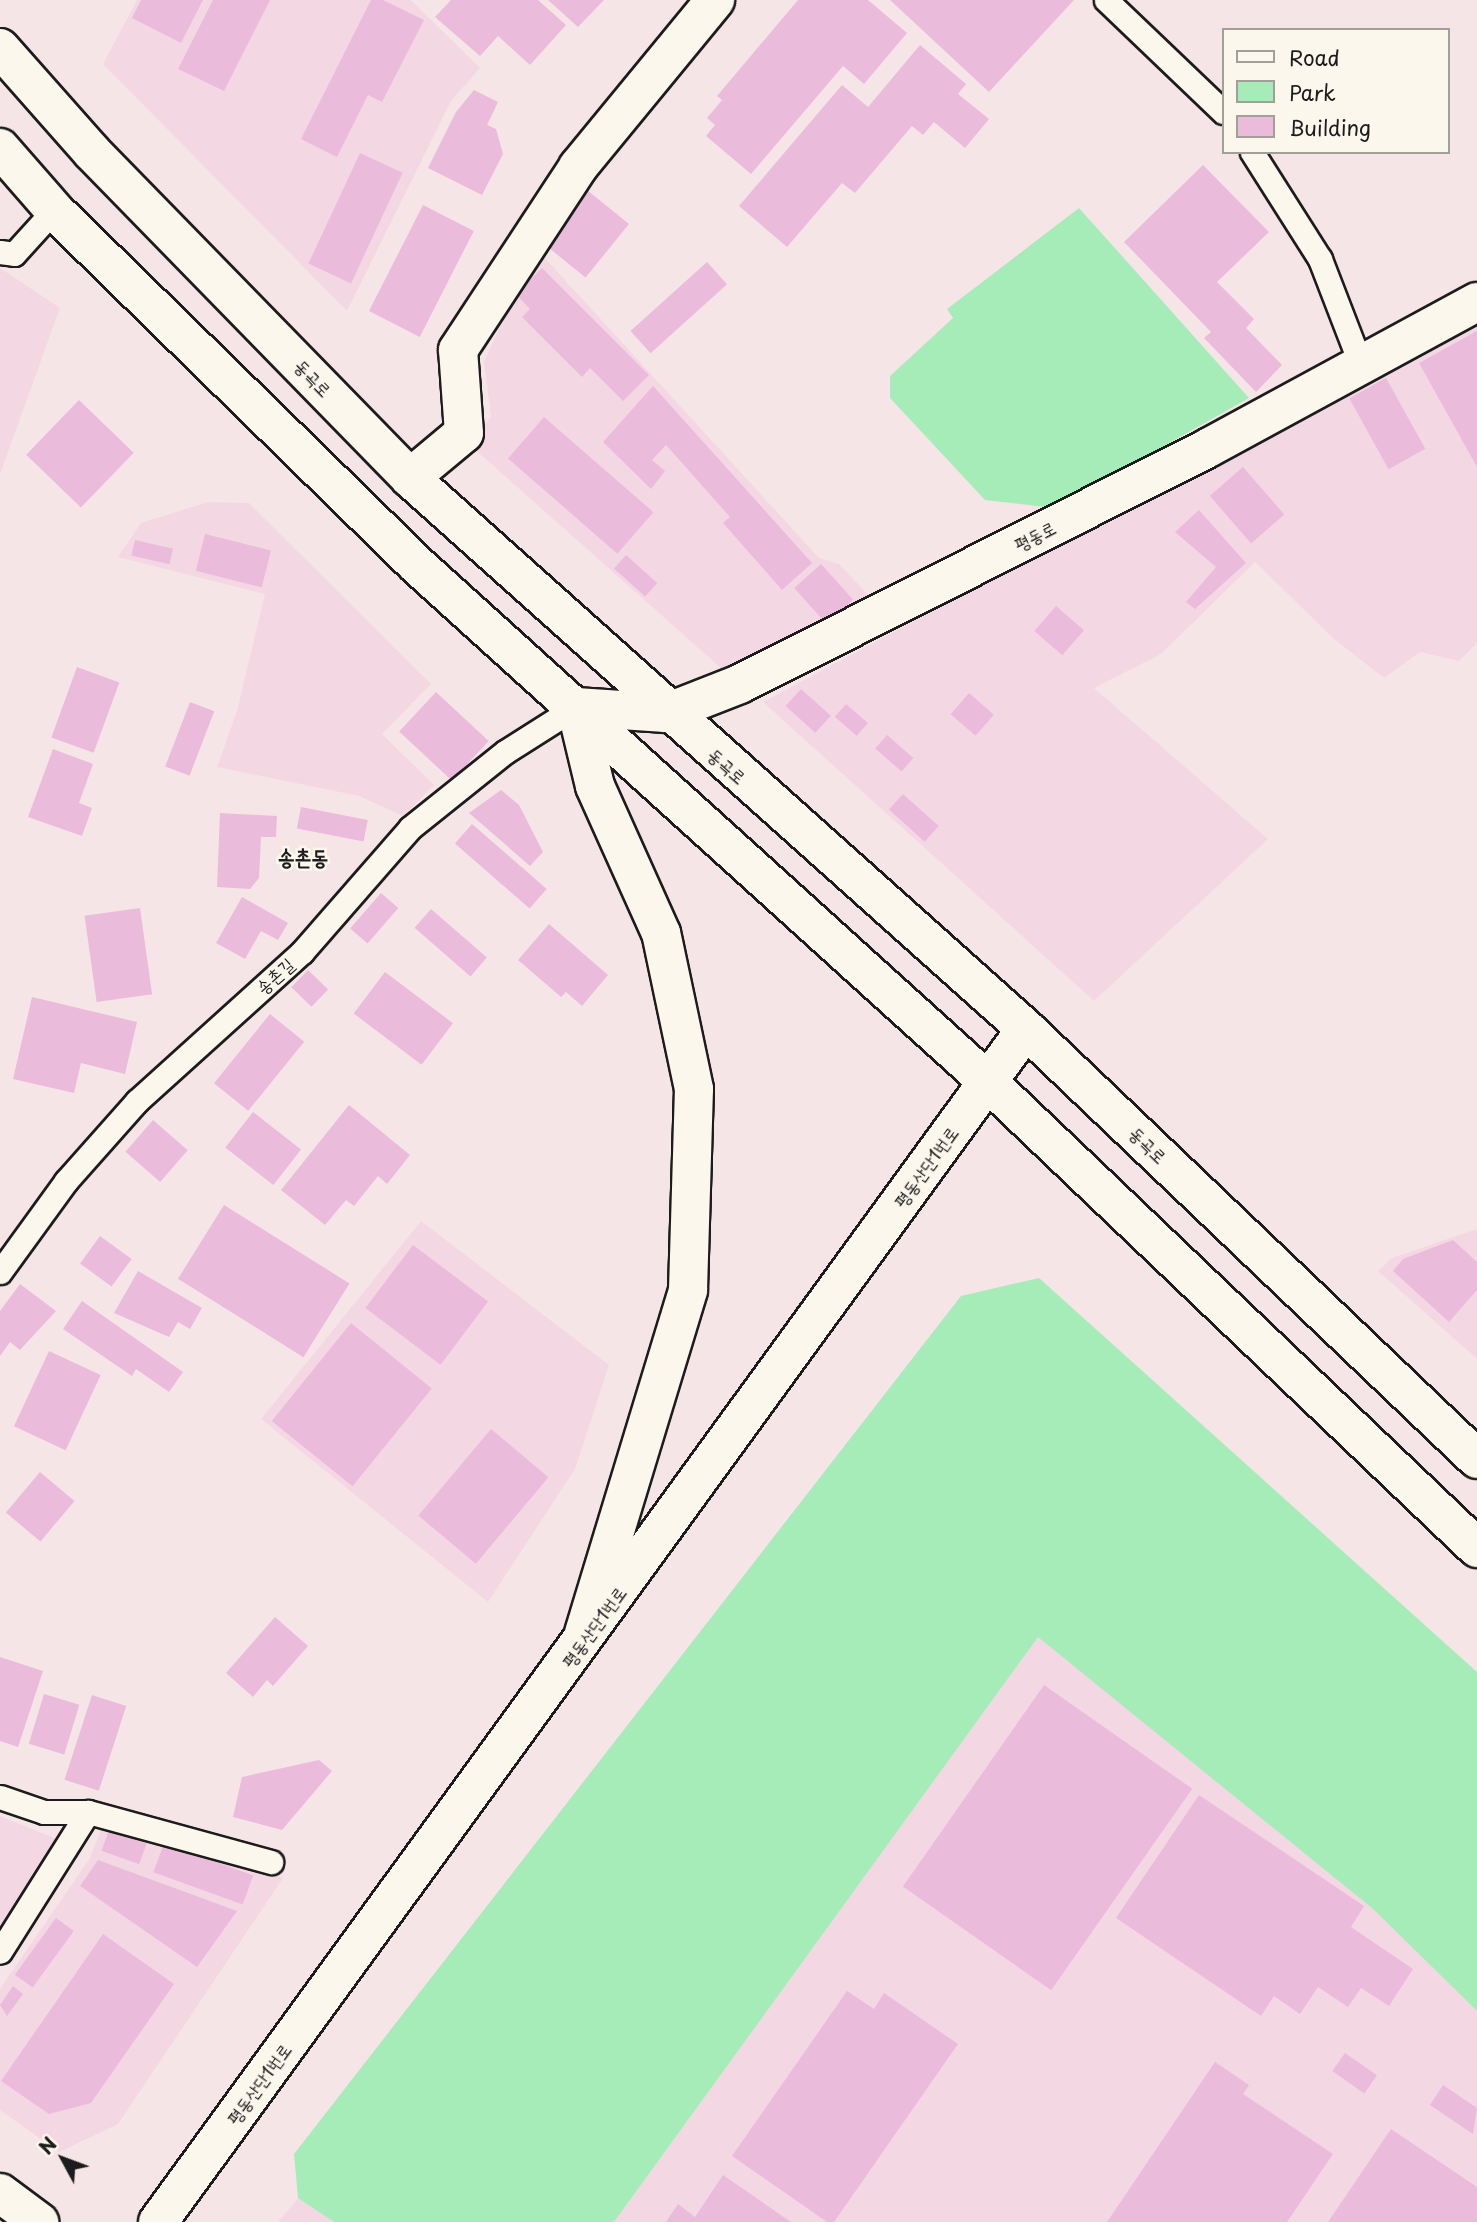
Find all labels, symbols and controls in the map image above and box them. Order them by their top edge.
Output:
legend [1222,28,1449,154]
text: Road [1289,41,1340,73]
text: Park [1289,76,1336,108]
text: Building [1289,111,1371,143]
street label: 동곡로 [290,355,336,401]
street label: 평동로 [1011,517,1059,555]
street label: 동곡로 [704,744,750,788]
district label: 송촌동 [278,843,328,869]
street label: 송촌길 [252,953,298,999]
street label: 평동산단1번로 [889,1122,963,1212]
street label: 동곡로 [1125,1122,1171,1168]
street label: 평동산단1번로 [557,1582,631,1672]
street label: 평동산단1번로 [222,2039,296,2129]
north arrow [28,2124,98,2194]
text: N [32,2130,63,2160]

